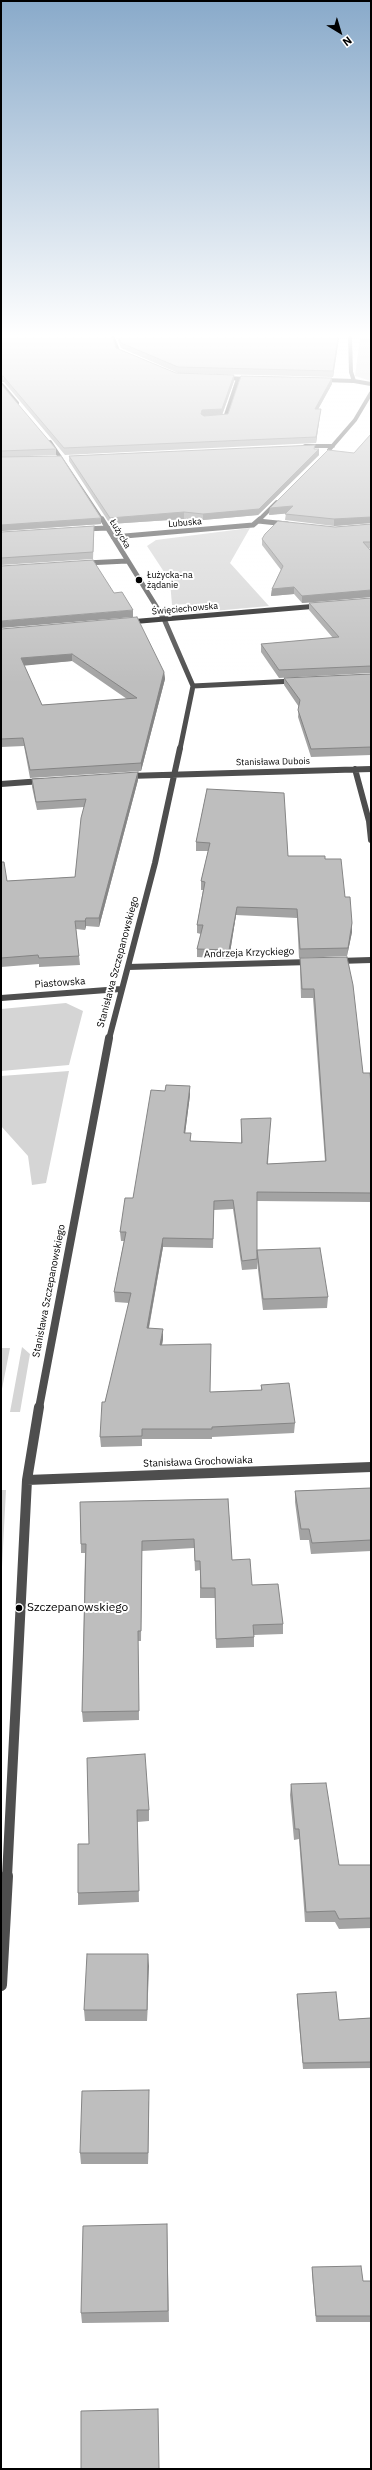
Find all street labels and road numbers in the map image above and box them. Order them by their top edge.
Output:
street label: Lubuska [168,516,202,530]
street label: Łużycka [107,517,133,551]
street label: Święciechowska [151,601,219,617]
street label: Stanisława Dubois [236,756,310,768]
street label: Stanisława Szczepanowskiego [95,895,141,1029]
street label: Andrzeja Krzyckiego [204,945,294,961]
street label: Piastowska [34,975,86,991]
street label: Stanisława Szczepanowskiego [30,1223,68,1359]
street label: Stanisława Grochowiaka [143,1454,253,1470]

